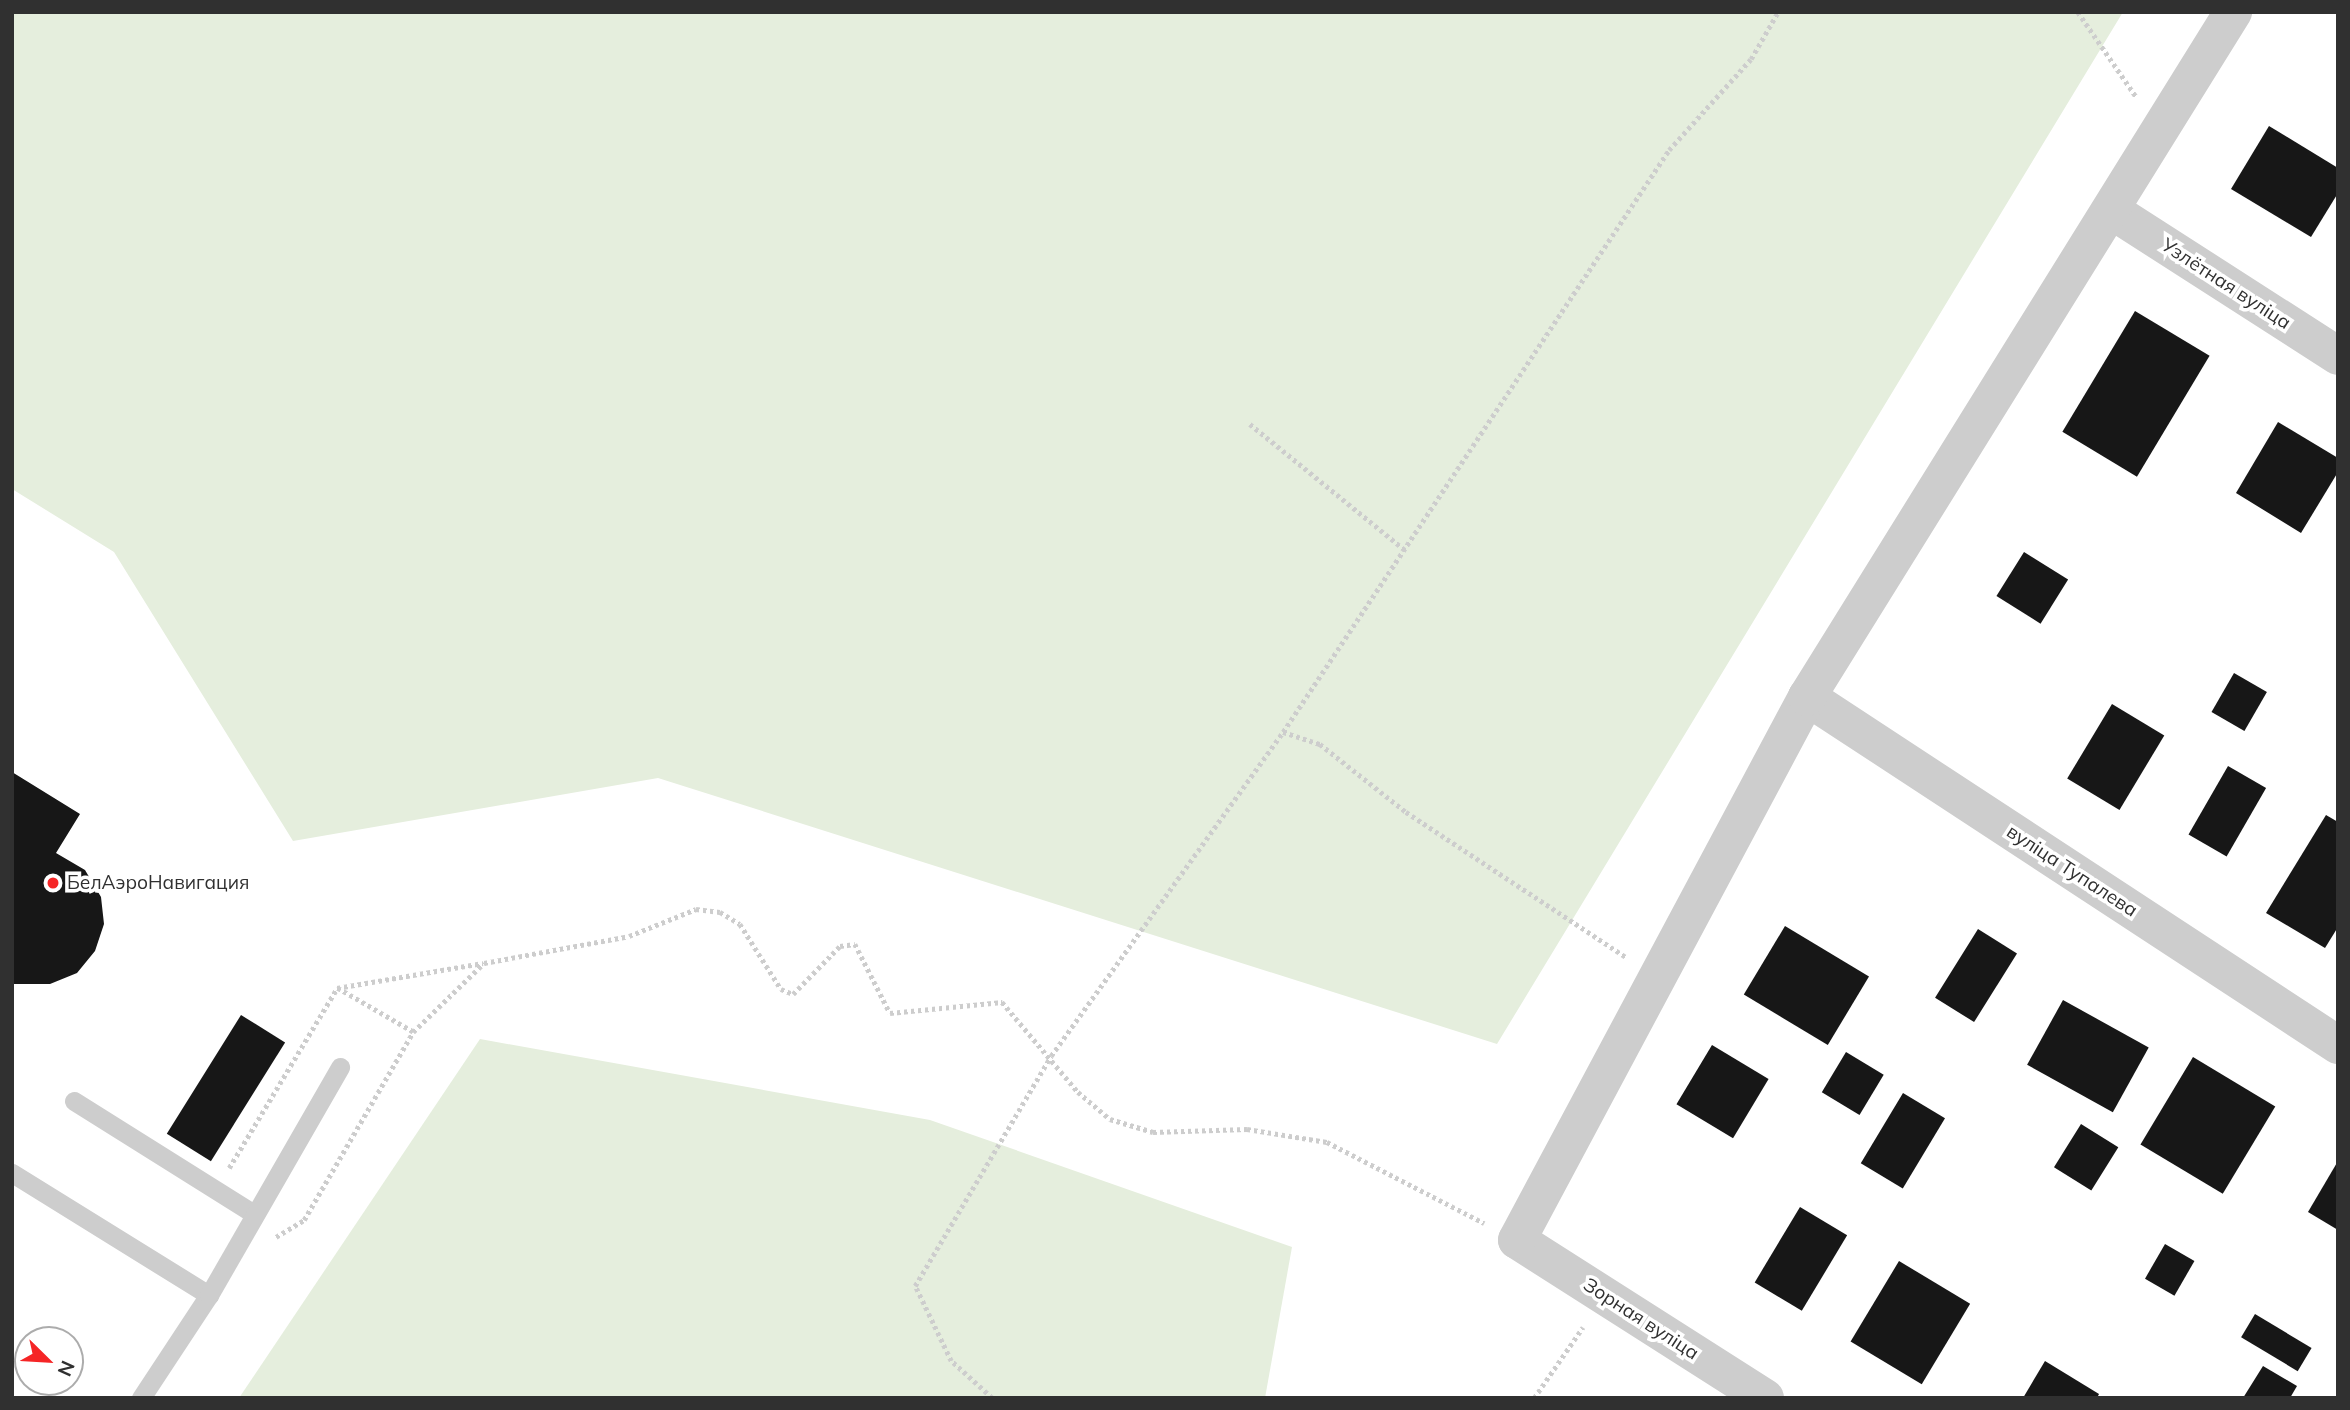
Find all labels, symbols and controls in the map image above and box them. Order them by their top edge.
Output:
street label: Узлётная вуліца [2157,234,2295,334]
street label: вуліца Тупалева [2002,820,2142,922]
place label: БелАэроНавигация [67,872,249,894]
marker: БелАэроНавигация [45,875,61,891]
street label: Зорная вуліца [1579,1273,1703,1365]
north arrow [14,1326,84,1396]
text: N [52,1357,80,1380]

